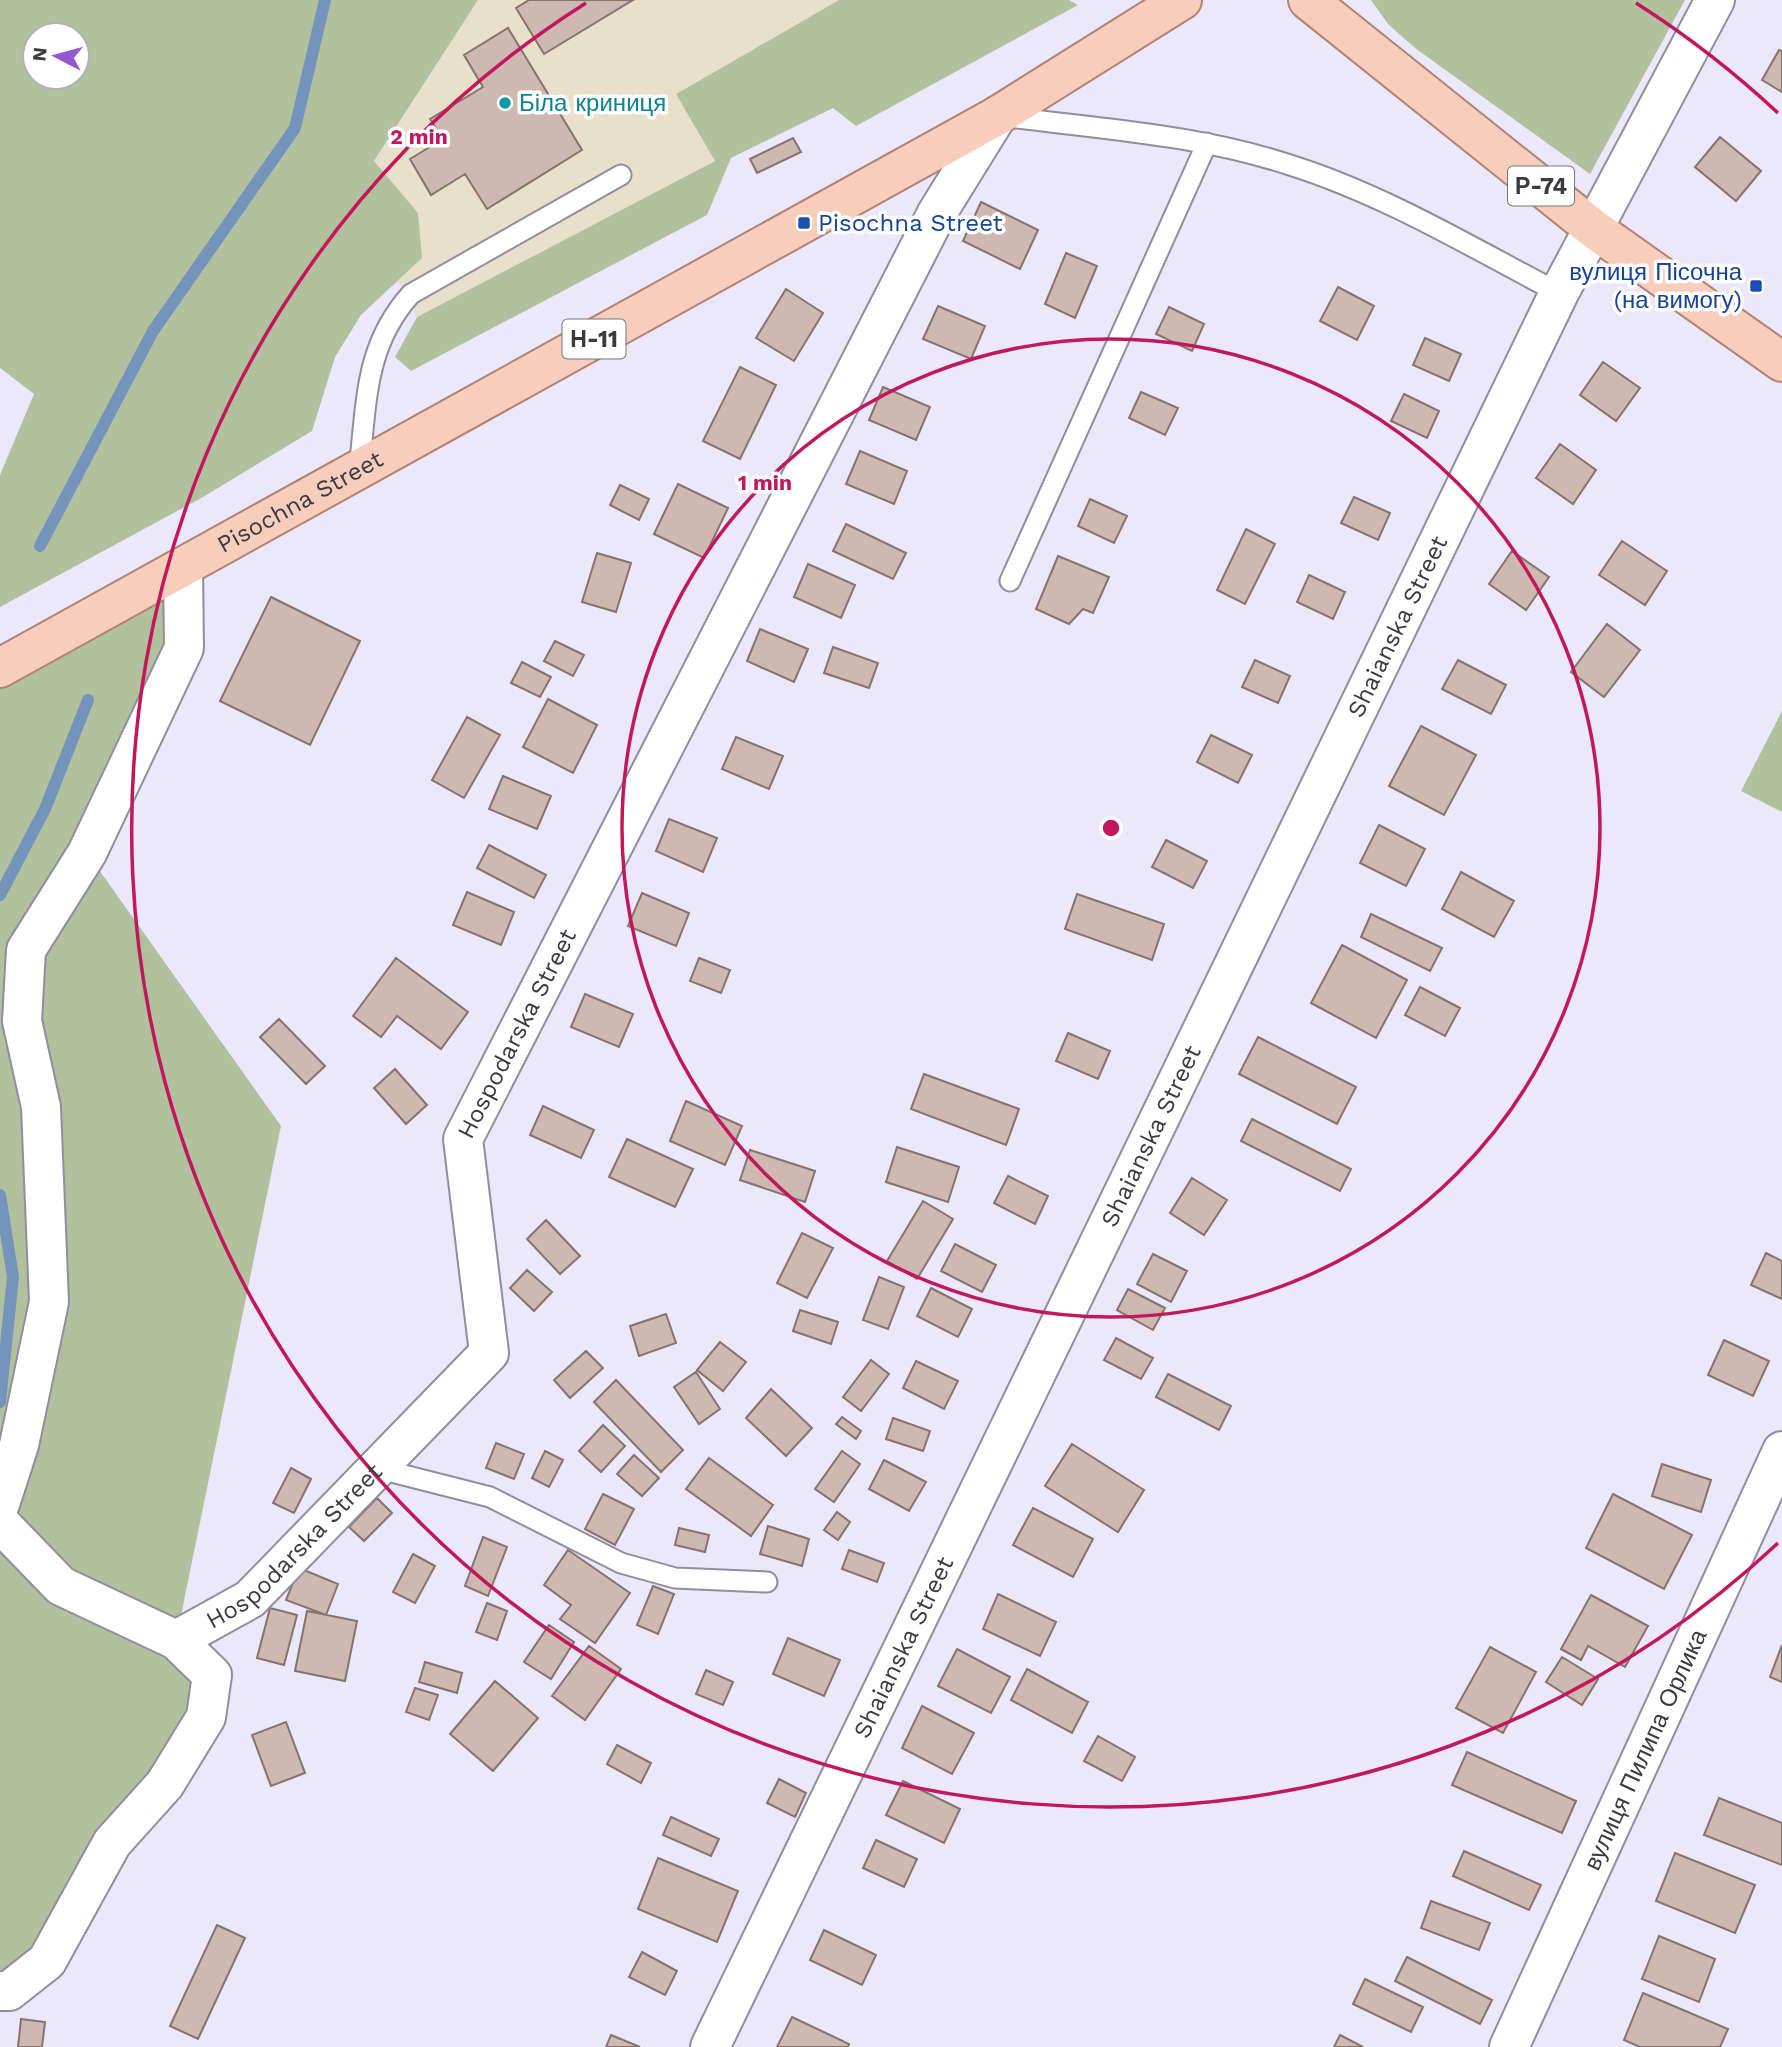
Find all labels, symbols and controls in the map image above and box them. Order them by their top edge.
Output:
north arrow [21,21,91,91]
text: N [27,46,52,62]
place label: Біла криниця [519,89,666,117]
marker: Біла криниця [497,95,513,111]
text: 2 min [390,124,448,149]
road number: Р-74 [1508,167,1574,206]
place label: Pisochna Street [818,209,1003,237]
marker: Pisochna Street [796,215,812,231]
place label: вулиця Пісочна (на вимогу) [1569,258,1743,314]
marker: вулиця Пісочна (на вимогу) [1748,278,1764,294]
road number: Н-11 [562,320,626,358]
street label: Pisochna Street [212,445,388,559]
text: 1 min [738,470,792,495]
street label: Shaianska Street [1342,531,1453,722]
centre of rings [1099,816,1123,840]
street label: Hospodarska Street [452,924,582,1143]
street label: Shaianska Street [1095,1041,1207,1231]
street label: Hospodarska Street [201,1458,388,1634]
street label: Shaianska Street [848,1552,959,1743]
street label: вулиця Пилипа Орлика [1578,1624,1713,1875]

